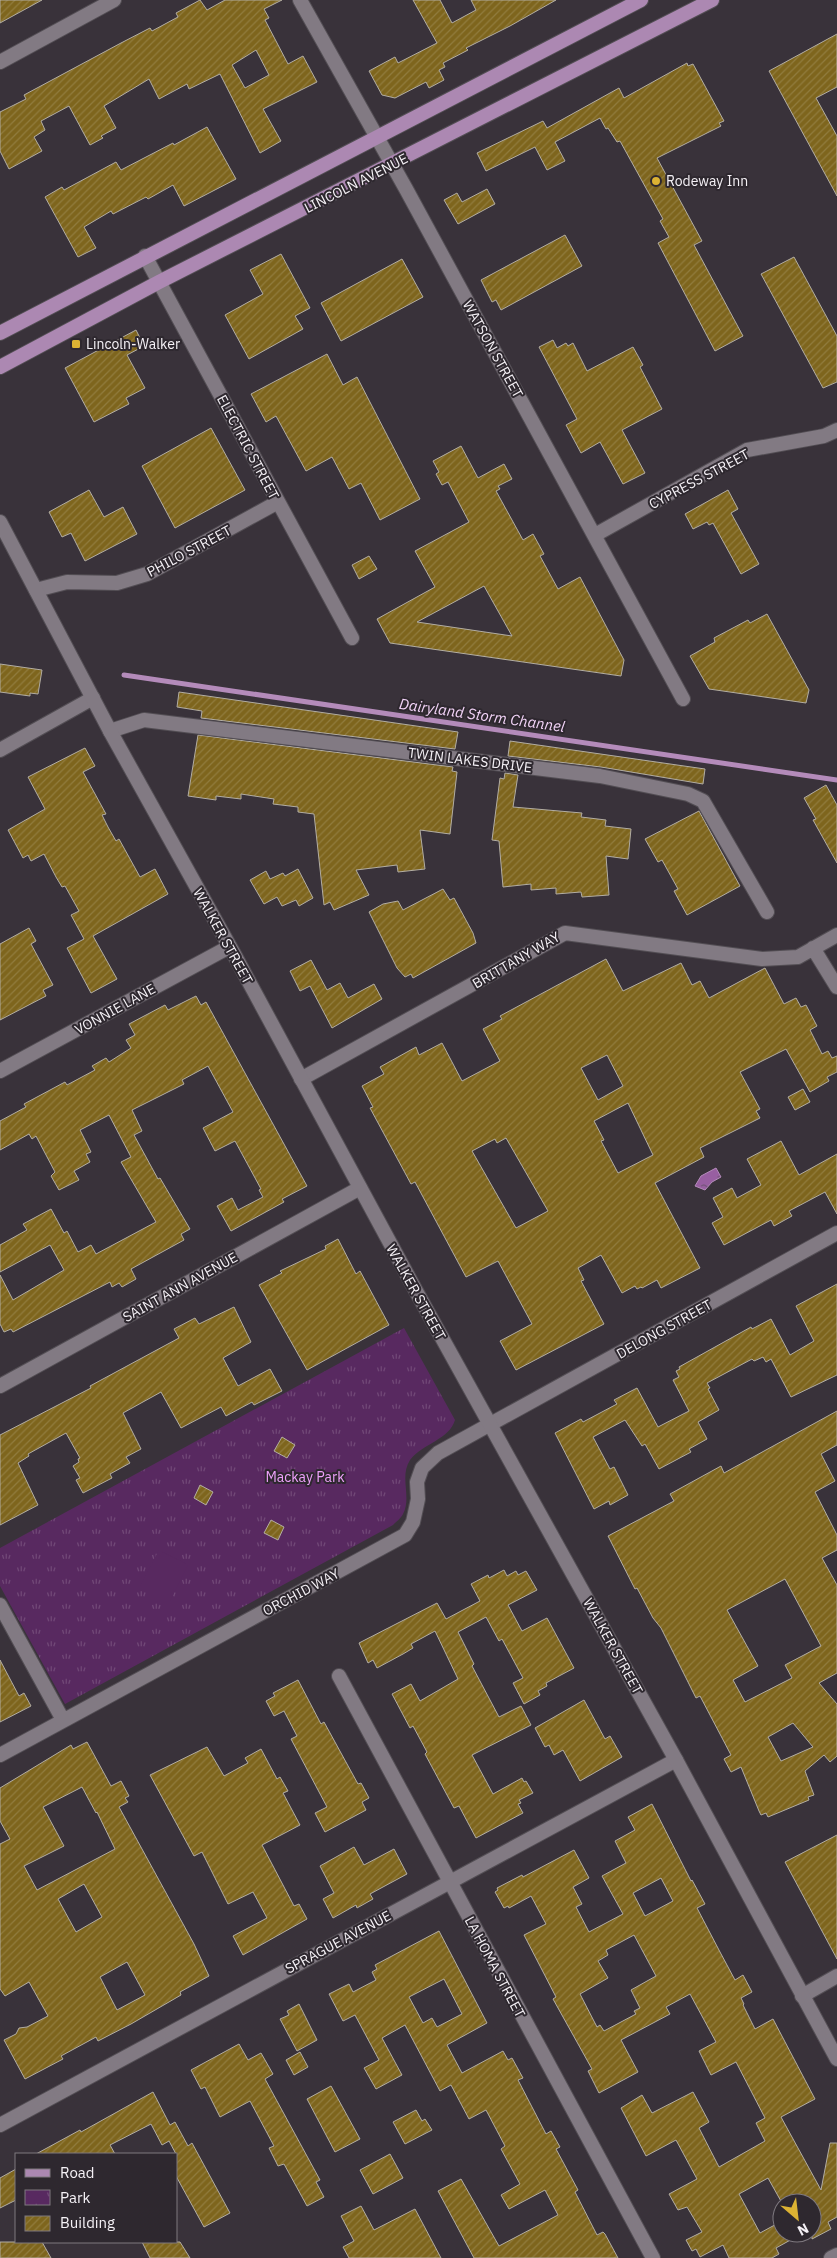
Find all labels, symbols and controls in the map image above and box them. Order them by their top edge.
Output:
street label: LINCOLN AVENUE [301,149,411,217]
place label: Rodeway Inn [666,172,748,190]
marker: Rodeway Inn [650,175,662,187]
street label: WATSON STREET [459,297,527,401]
place label: Lincoln-Walker [86,335,180,353]
marker: Lincoln-Walker [70,338,82,350]
street label: ELECTRIC STREET [213,392,283,502]
street label: CYPRESS STREET [646,445,752,513]
street label: PHILO STREET [144,521,234,581]
water label: Dairyland Storm Channel [398,694,566,736]
street label: TWIN LAKES DRIVE [407,743,533,777]
street label: WALKER STREET [189,885,257,987]
street label: BRITTANY WAY [469,927,564,992]
street label: VONNIE LANE [72,979,158,1039]
street label: WALKER STREET [382,1241,450,1343]
street label: SAINT ANN AVENUE [119,1248,241,1326]
street label: DELONG STREET [613,1295,715,1363]
park label: Mackay Park [265,1468,345,1486]
street label: ORCHID WAY [259,1564,343,1620]
street label: WALKER STREET [579,1595,647,1697]
street label: SPRAGUE AVENUE [282,1906,394,1978]
street label: LA HOMA STREET [461,1913,529,2021]
legend [15,2153,178,2243]
text: Road [60,2163,95,2182]
text: Park [60,2188,90,2207]
north arrow [772,2193,822,2243]
text: Building [60,2213,115,2232]
text: N [794,2219,812,2240]

